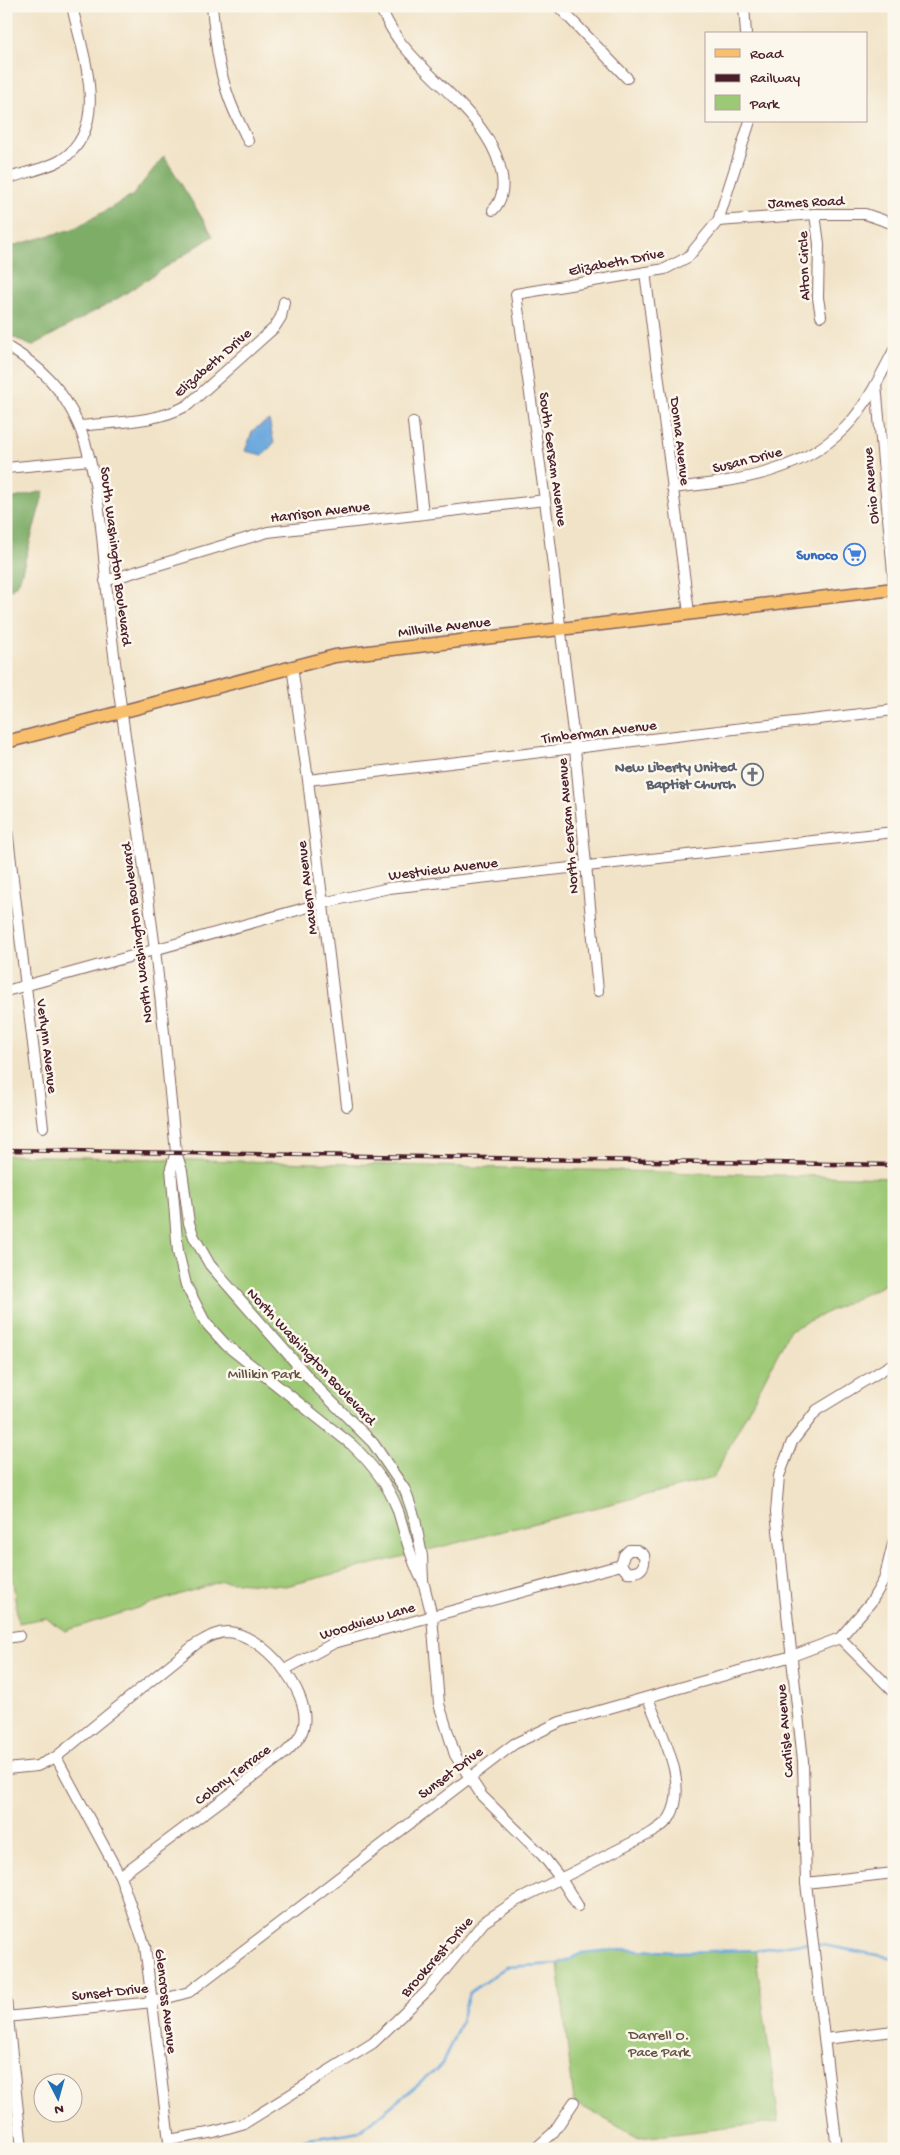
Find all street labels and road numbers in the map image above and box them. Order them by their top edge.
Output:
street label: James Road [768,193,846,213]
street label: Alton Circle [795,231,815,301]
street label: Elizabeth Drive [567,245,666,281]
street label: Elizabeth Drive [171,325,256,402]
street label: South Gersam Avenue [534,391,570,528]
street label: Donna Avenue [665,395,693,487]
street label: Susan Drive [711,444,784,478]
street label: Ohio Avenue [860,447,884,525]
street label: South Washington Boulevard [95,466,135,648]
street label: Harrison Avenue [270,498,371,528]
street label: Millville Avenue [397,613,492,643]
street label: Timberman Avenue [540,717,658,749]
street label: North Gersam Avenue [554,757,584,894]
street label: North Washington Boulevard [118,840,158,1024]
street label: Mavern Avenue [293,840,323,936]
street label: Westview Avenue [388,854,499,886]
street label: Verlynn Avenue [31,997,61,1095]
street label: North Washington Boulevard [242,1285,380,1431]
street label: Woodview Lane [318,1599,418,1645]
street label: Carlisle Avenue [773,1683,799,1778]
street label: Colony Terrace [192,1741,275,1810]
street label: Sunset Drive [415,1743,487,1804]
street label: Brookcrest Drive [397,1913,478,2002]
street label: Glencross Avenue [150,1948,180,2055]
street label: Sunset Drive [71,1980,150,2006]

